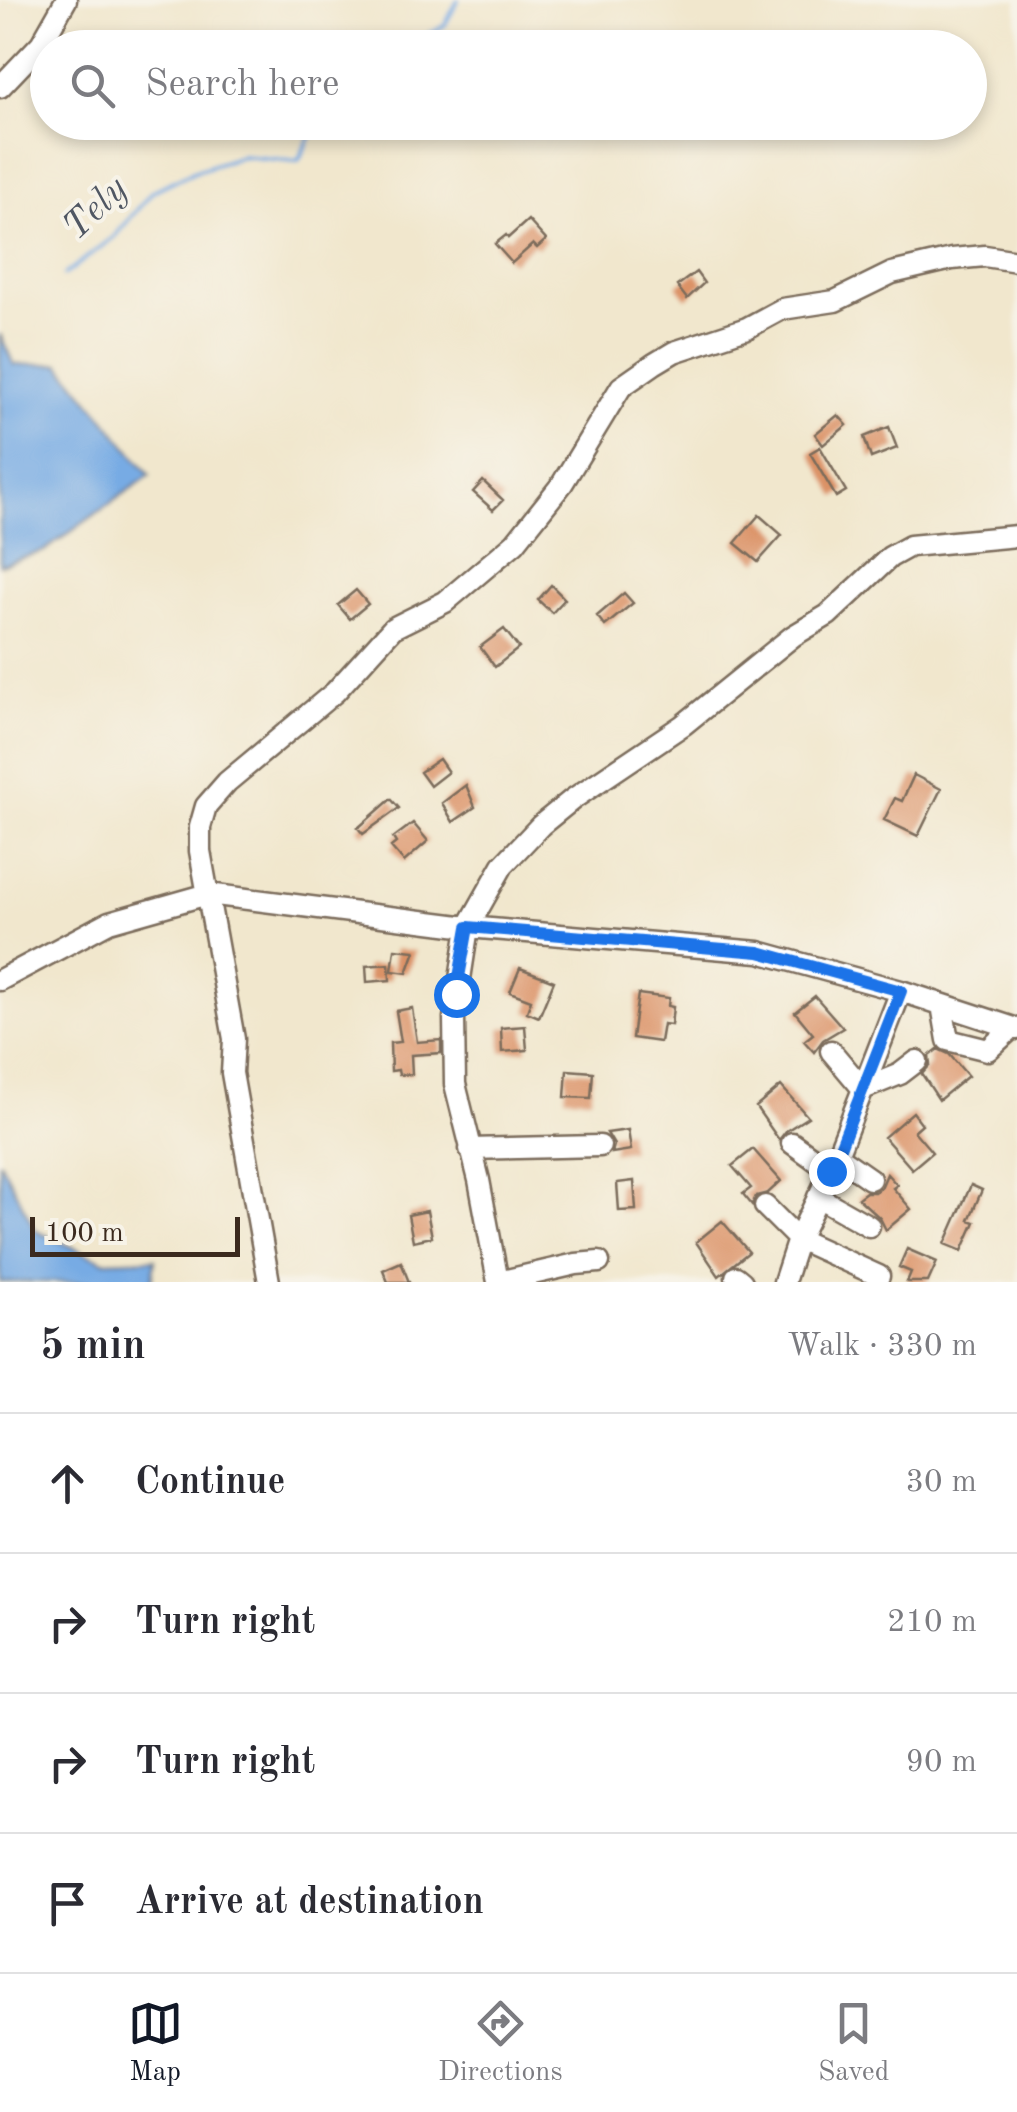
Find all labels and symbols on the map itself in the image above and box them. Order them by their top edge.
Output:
water label: Tely [57,170,136,248]
route start [434,972,480,1018]
route end [809,1149,855,1195]
scale bar [30,1212,240,1256]

